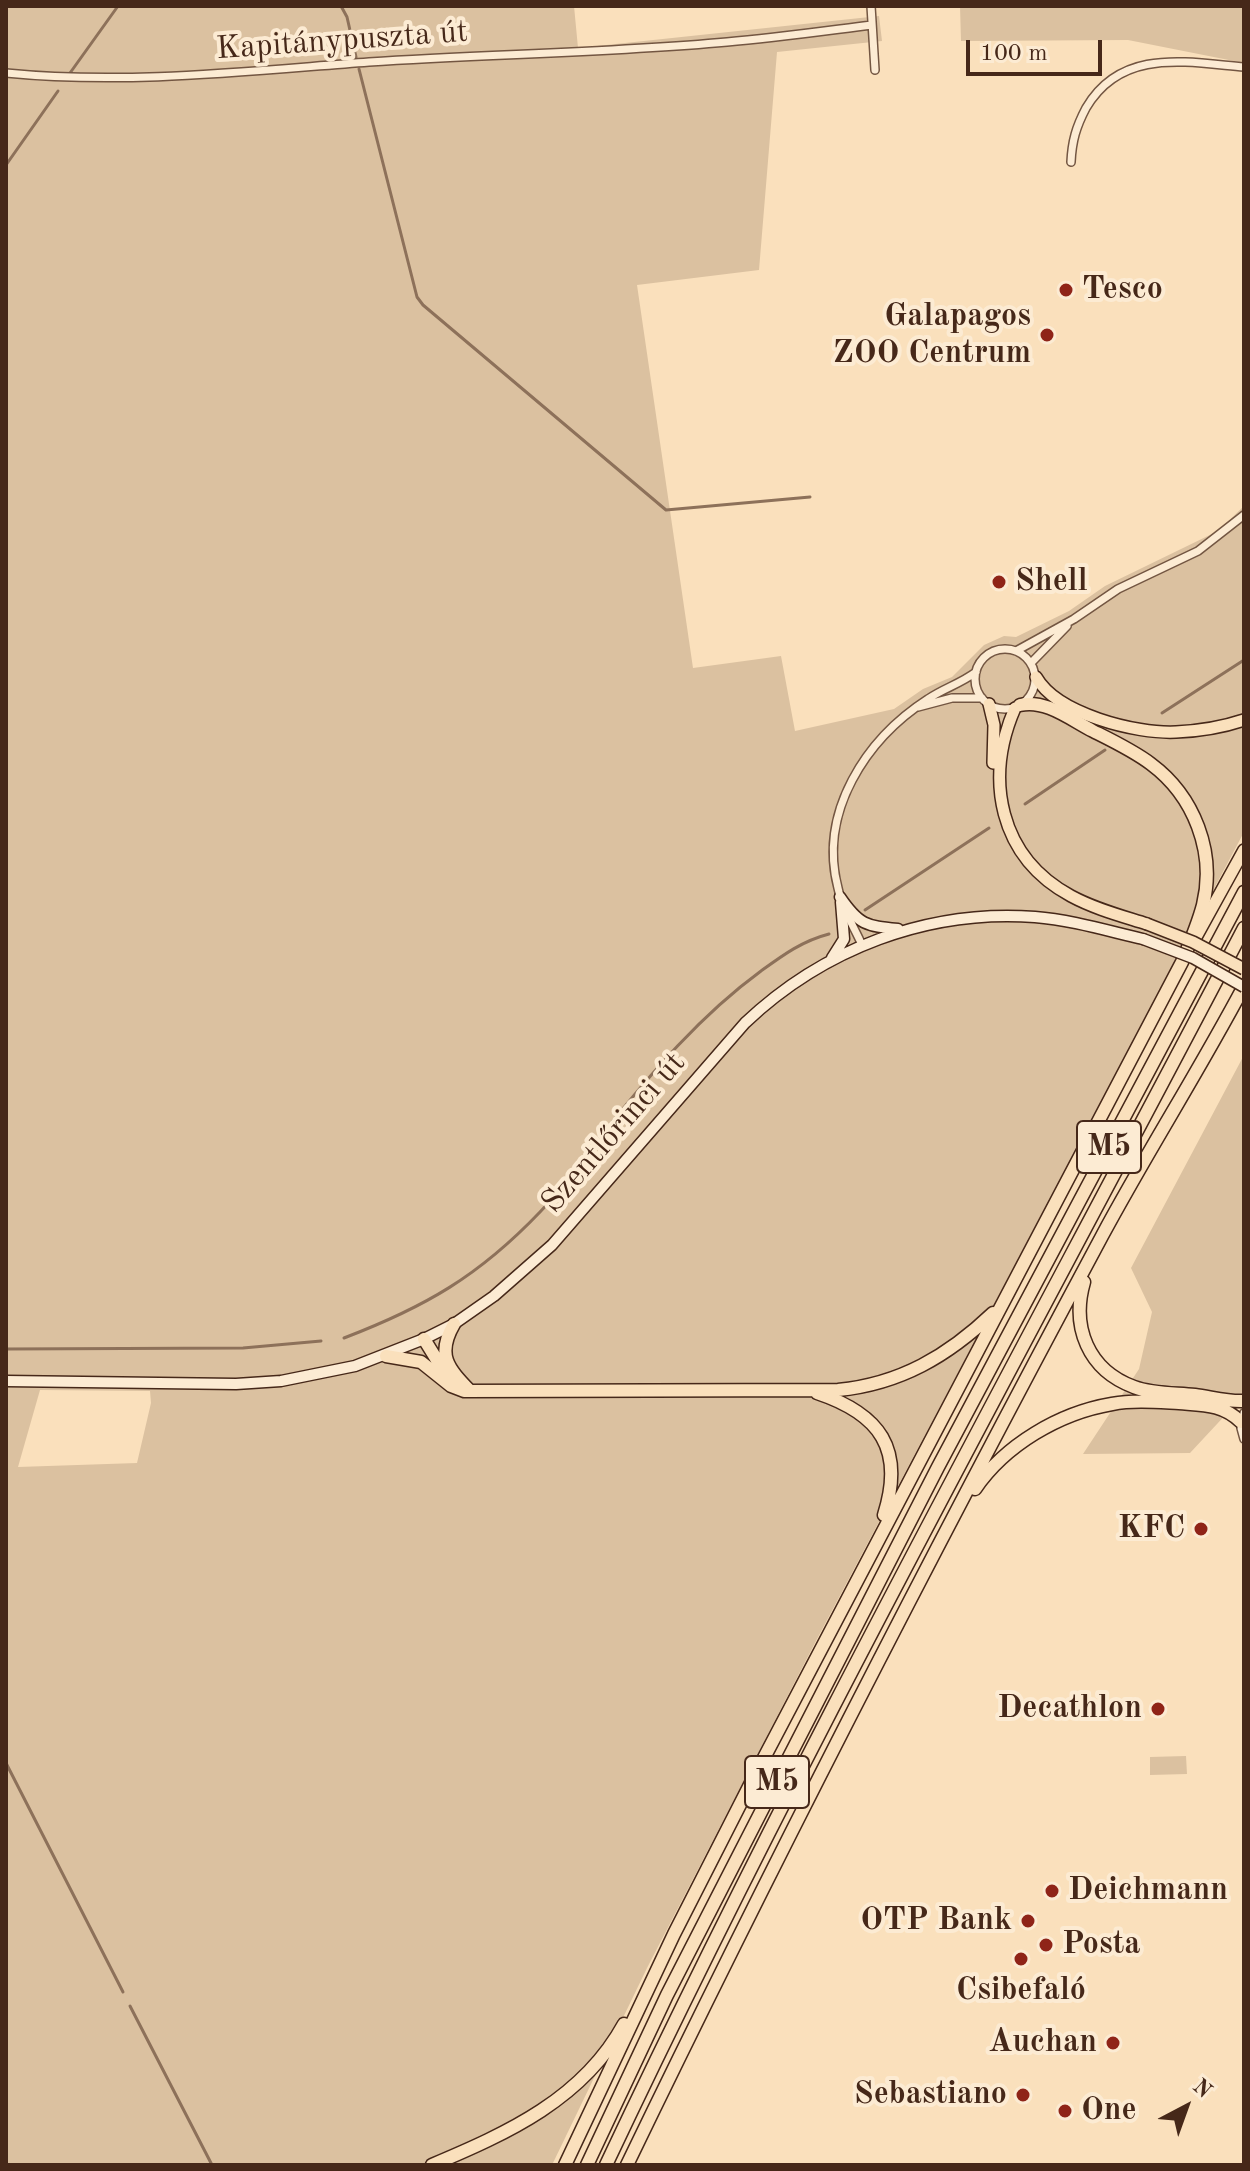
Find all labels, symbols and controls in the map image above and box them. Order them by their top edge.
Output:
street label: Kapitánypuszta út [215,13,469,69]
scale bar [970,24,1106,74]
text: 100 m [980,42,1048,66]
place label: Tesco [1082,271,1163,309]
marker: Tesco [1057,281,1075,299]
place label: Galapagos ZOO Centrum [833,298,1031,373]
marker: Galapagos ZOO Centrum [1038,326,1056,344]
place label: Shell [1015,563,1088,601]
marker: Shell [990,573,1008,591]
street label: Szentlőrinci út [534,1045,694,1221]
road number: M5 [1077,1121,1141,1173]
place label: KFC [1118,1510,1185,1548]
marker: KFC [1192,1520,1210,1538]
place label: Decathlon [997,1690,1142,1728]
marker: Decathlon [1149,1700,1167,1718]
road number: M5 [745,1756,809,1808]
place label: Deichmann [1068,1872,1228,1910]
marker: Deichmann [1043,1882,1061,1900]
place label: OTP Bank [860,1902,1012,1940]
marker: OTP Bank [1019,1912,1037,1930]
place label: Posta [1062,1926,1141,1964]
marker: Posta [1037,1936,1055,1954]
marker: Csibefaló [1012,1950,1030,1968]
place label: Csibefaló [956,1972,1086,2010]
place label: Auchan [988,2024,1097,2062]
marker: Auchan [1104,2034,1122,2052]
north arrow [1146,2067,1226,2147]
text: N [1188,2075,1215,2103]
place label: Sebastiano [854,2076,1007,2114]
marker: Sebastiano [1014,2086,1032,2104]
place label: One [1081,2092,1137,2130]
marker: One [1056,2102,1074,2120]

